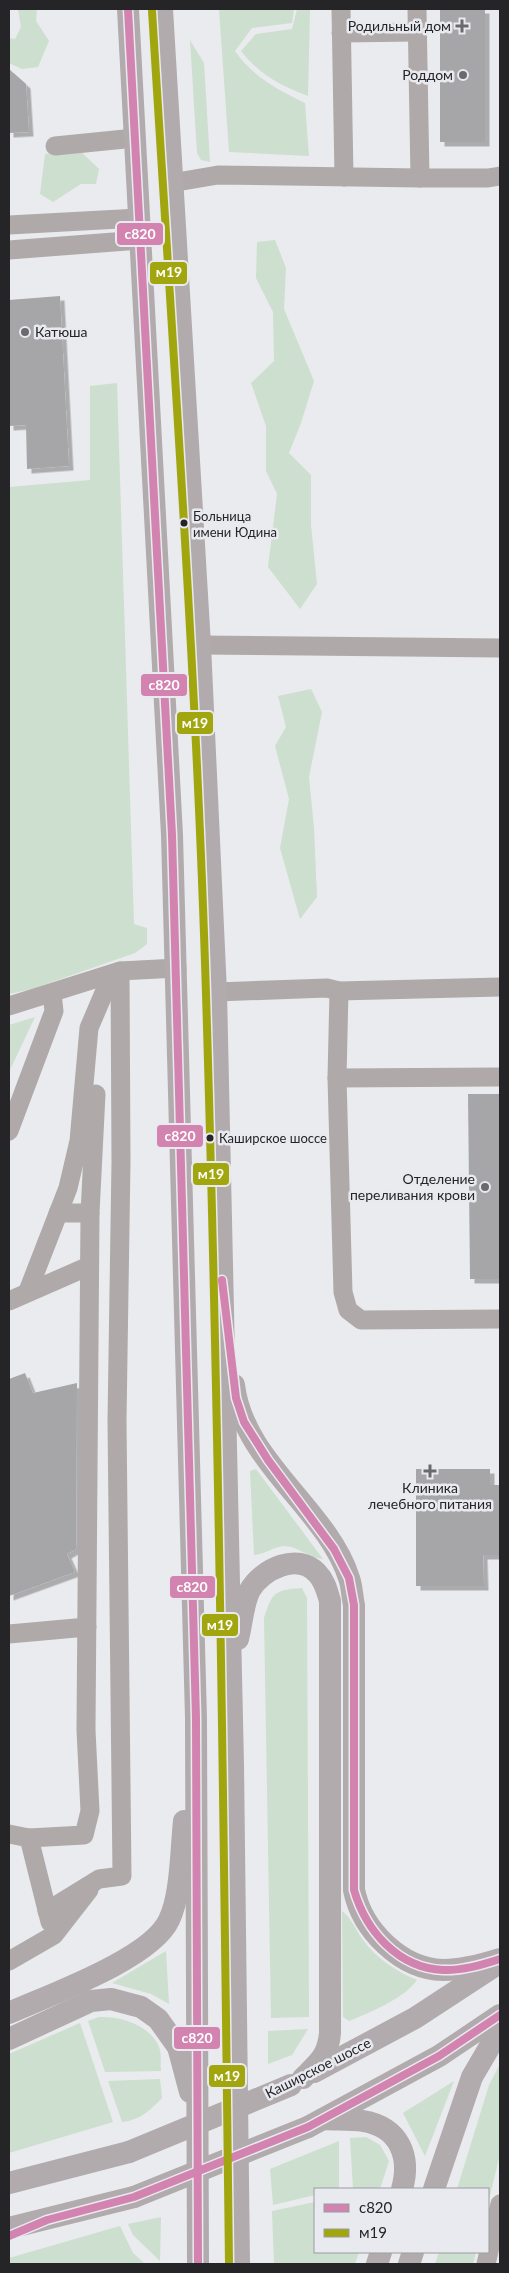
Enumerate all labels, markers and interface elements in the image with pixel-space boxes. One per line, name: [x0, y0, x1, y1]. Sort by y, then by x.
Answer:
place label: Родильный дом: [348, 17, 451, 34]
marker: Родильный дом: [455, 19, 469, 33]
place label: Роддом: [402, 66, 453, 83]
marker: Роддом: [457, 69, 469, 81]
line badge: с820: [116, 222, 164, 246]
text: с820: [124, 225, 156, 242]
line badge: м19: [149, 261, 188, 285]
text: м19: [156, 263, 182, 280]
place label: Катюша: [35, 323, 88, 340]
marker: Катюша: [19, 326, 31, 338]
place label: Больница имени Юдина: [193, 508, 277, 540]
marker: Больница имени Юдина: [179, 518, 189, 528]
line badge: с820: [140, 673, 188, 697]
text: с820: [148, 676, 180, 693]
line badge: м19: [176, 711, 214, 735]
text: м19: [182, 714, 208, 731]
line badge: с820: [156, 1124, 204, 1148]
text: с820: [164, 1127, 196, 1144]
place label: Каширское шоссе: [219, 1130, 327, 1146]
marker: Каширское шоссе: [205, 1133, 215, 1143]
line badge: м19: [192, 1162, 230, 1186]
text: м19: [198, 1165, 224, 1182]
place label: Отделение переливания крови: [350, 1170, 475, 1203]
marker: Отделение переливания крови: [479, 1181, 491, 1193]
marker: Клиника лечебного питания: [423, 1464, 437, 1478]
place label: Клиника лечебного питания: [368, 1479, 492, 1512]
line badge: с820: [169, 1575, 216, 1599]
text: с820: [176, 1578, 208, 1595]
line badge: м19: [201, 1613, 239, 1637]
text: м19: [207, 1616, 233, 1633]
line badge: с820: [173, 2026, 221, 2050]
text: с820: [181, 2029, 213, 2046]
street label: Каширское шоссе: [262, 2034, 373, 2102]
line badge: м19: [208, 2064, 246, 2088]
text: м19: [214, 2067, 240, 2084]
legend: [314, 2188, 489, 2253]
text: с820: [359, 2198, 393, 2216]
text: м19: [359, 2223, 387, 2241]

